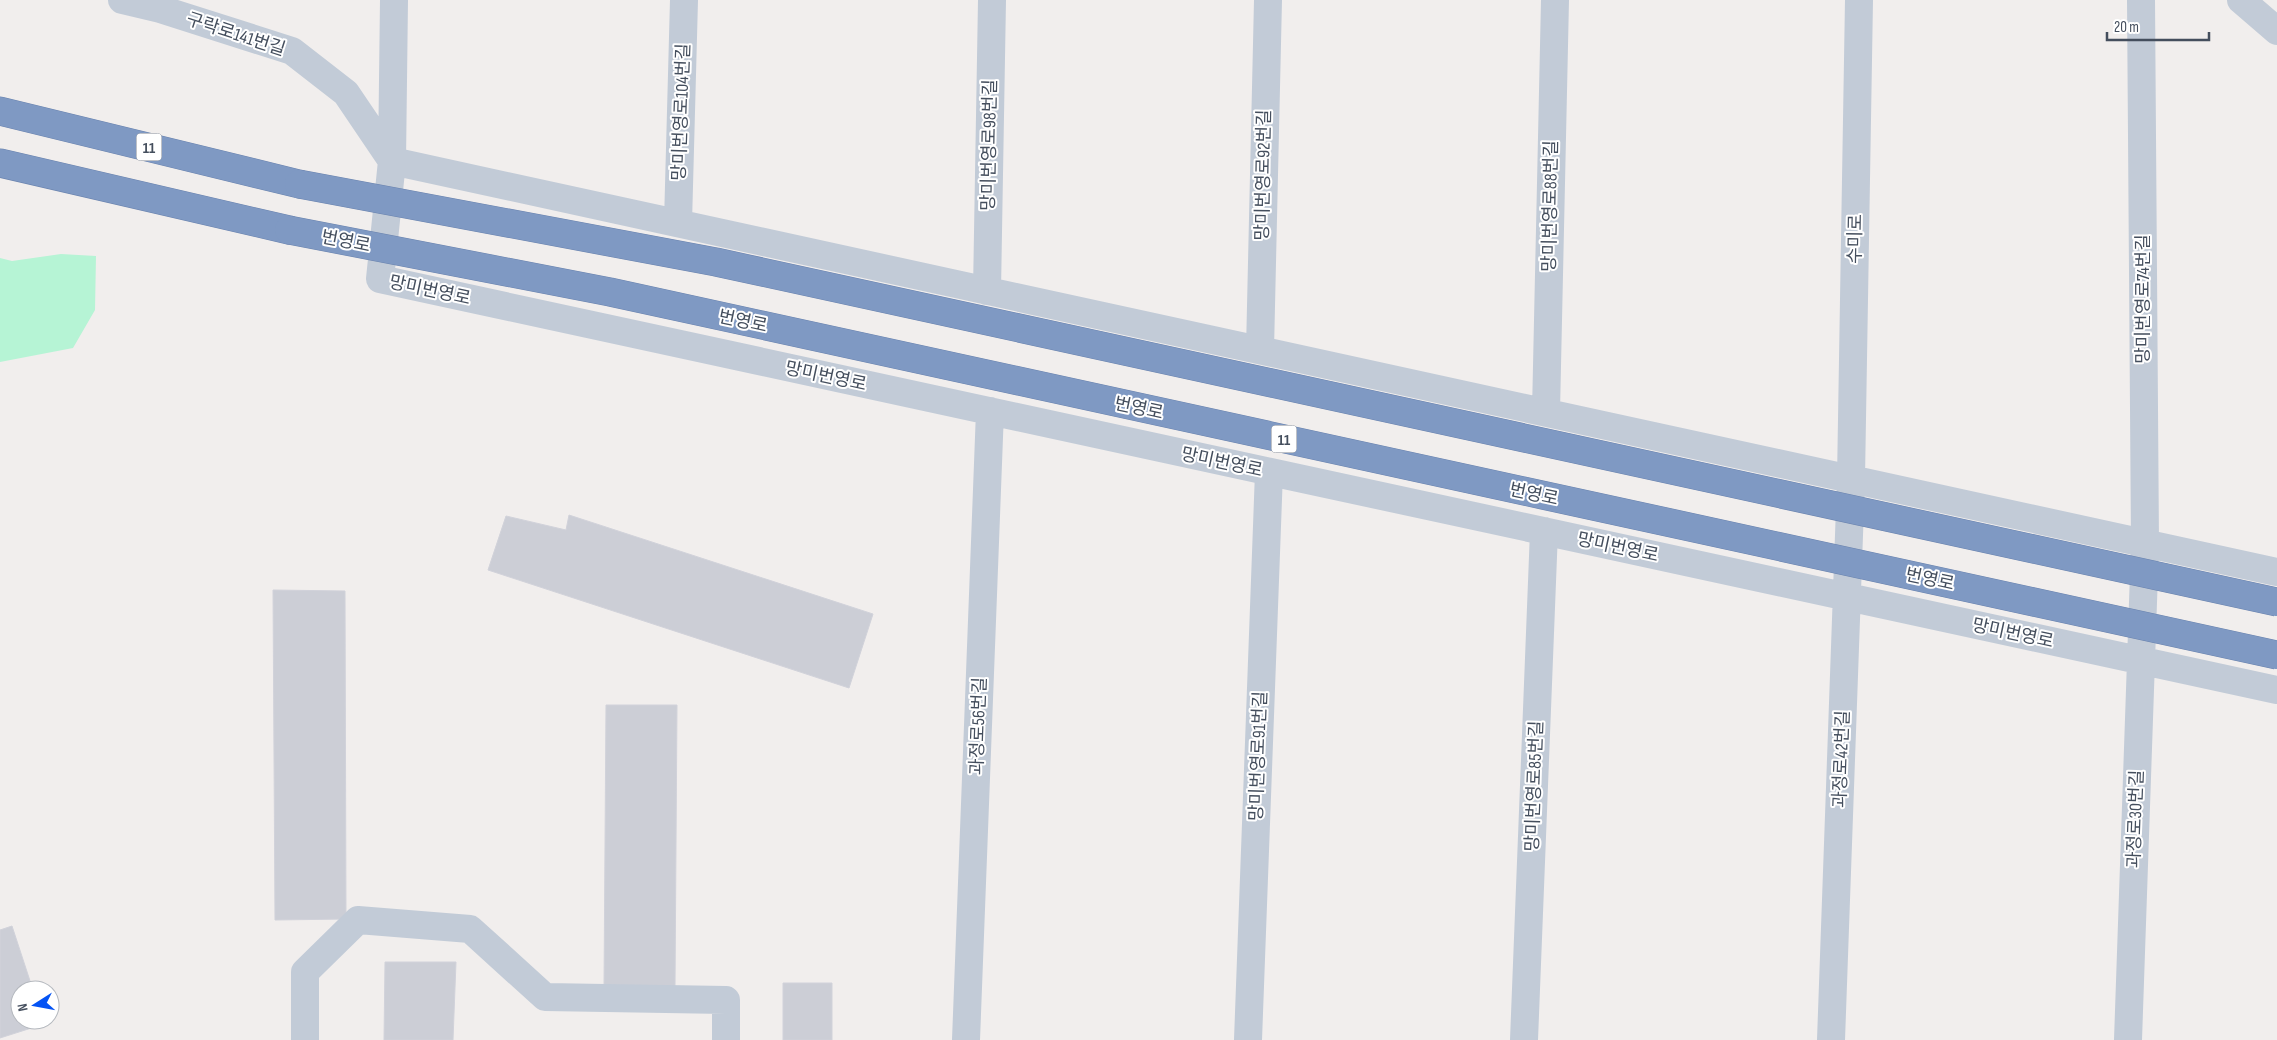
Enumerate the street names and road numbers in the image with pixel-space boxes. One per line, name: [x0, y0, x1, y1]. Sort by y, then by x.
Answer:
street label: 구락로141번길: [184, 9, 288, 60]
street label: 망미번영로104번길: [669, 43, 694, 181]
street label: 망미번영로98번길: [978, 79, 1001, 211]
street label: 망미번영로92번길: [1252, 109, 1275, 241]
road number: 11: [136, 134, 162, 160]
street label: 망미번영로88번길: [1539, 140, 1562, 272]
street label: 수미로: [1845, 214, 1866, 264]
street label: 번영로: [320, 226, 372, 257]
street label: 망미번영로74번길: [2133, 234, 2154, 364]
street label: 망미번영로: [387, 272, 473, 309]
street label: 번영로: [716, 306, 769, 337]
street label: 망미번영로: [783, 358, 869, 395]
street label: 번영로: [1112, 393, 1165, 424]
road number: 11: [1272, 426, 1296, 452]
street label: 망미번영로: [1179, 444, 1265, 481]
street label: 번영로: [1507, 479, 1560, 510]
street label: 망미번영로: [1575, 529, 1661, 566]
street label: 번영로: [1903, 564, 1956, 595]
street label: 망미번영로: [1970, 615, 2056, 652]
street label: 과정로56번길: [966, 677, 991, 775]
street label: 망미번영로91번길: [1246, 691, 1271, 821]
street label: 과정로42번길: [1829, 710, 1854, 808]
street label: 망미번영로85번길: [1522, 720, 1547, 852]
street label: 과정로30번길: [2123, 769, 2148, 869]

